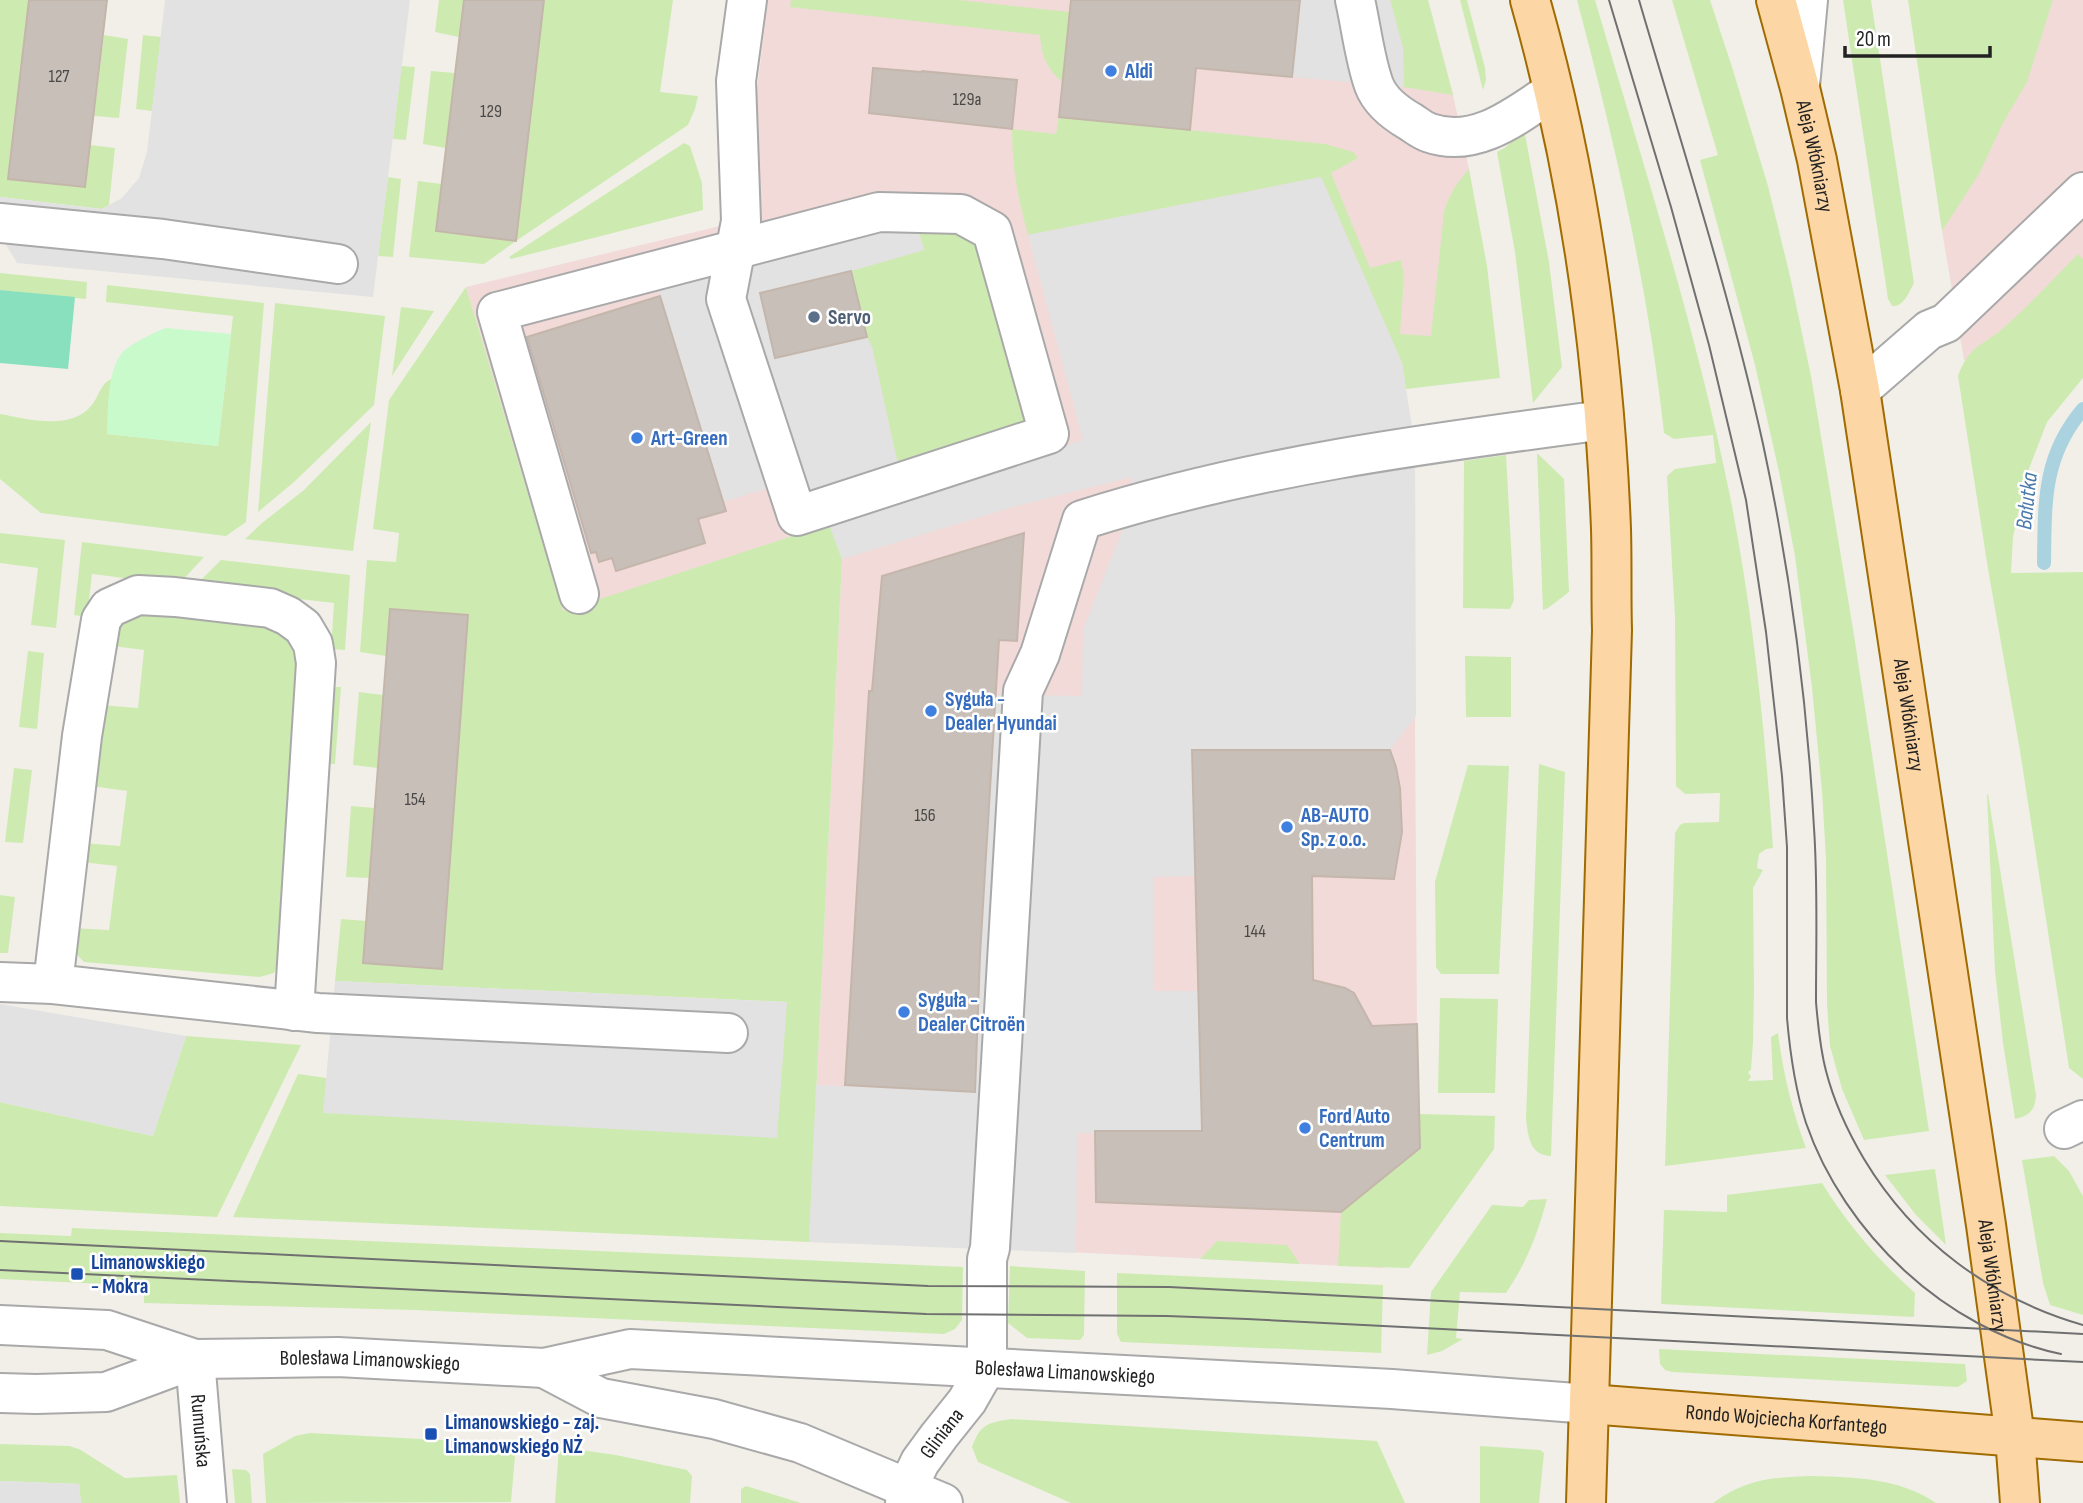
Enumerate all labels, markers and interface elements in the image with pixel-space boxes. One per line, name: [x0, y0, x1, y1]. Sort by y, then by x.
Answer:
scale bar: [1845, 14, 1990, 58]
text: 20 m: [1856, 27, 1891, 52]
place label: Aldi: [1124, 59, 1153, 84]
marker: Aldi: [1103, 63, 1119, 79]
house number: 127: [48, 66, 70, 87]
house number: 129a: [953, 89, 981, 110]
street label: Aleja Włókniarzy: [1790, 97, 1839, 214]
house number: 129: [480, 101, 502, 122]
place label: Servo: [828, 305, 871, 330]
marker: Servo: [806, 309, 822, 325]
place label: Art-Green: [650, 426, 728, 451]
marker: Art-Green: [629, 430, 645, 446]
water label: Bałutka: [2010, 470, 2044, 531]
street label: Aleja Włókniarzy: [1888, 656, 1929, 773]
place label: Syguła - Dealer Hyundai: [945, 687, 1057, 736]
marker: Syguła - Dealer Hyundai: [923, 703, 939, 719]
house number: 154: [404, 789, 426, 810]
place label: AB-AUTO Sp. z o.o.: [1300, 803, 1369, 852]
house number: 156: [914, 805, 936, 826]
marker: AB-AUTO Sp. z o.o.: [1279, 819, 1295, 835]
house number: 144: [1244, 921, 1266, 942]
place label: Syguła - Dealer Citroën: [918, 988, 1025, 1037]
marker: Syguła - Dealer Citroën: [896, 1004, 912, 1020]
place label: Ford Auto Centrum: [1319, 1104, 1390, 1153]
marker: Ford Auto Centrum: [1297, 1120, 1313, 1136]
street label: Aleja Włókniarzy: [1972, 1217, 2013, 1334]
place label: Limanowskiego - Mokra: [91, 1250, 205, 1299]
marker: Limanowskiego - Mokra: [69, 1266, 85, 1282]
street label: Bolesława Limanowskiego: [280, 1345, 461, 1377]
street label: Bolesława Limanowskiego: [974, 1355, 1156, 1390]
street label: Rumuńska: [185, 1393, 216, 1468]
street label: Rondo Wojciecha Korfantego: [1685, 1399, 1888, 1440]
street label: Gliniana: [915, 1403, 969, 1464]
place label: Limanowskiego - zaj. Limanowskiego NŻ: [445, 1410, 599, 1459]
marker: Limanowskiego - zaj. Limanowskiego NŻ: [423, 1426, 439, 1442]

